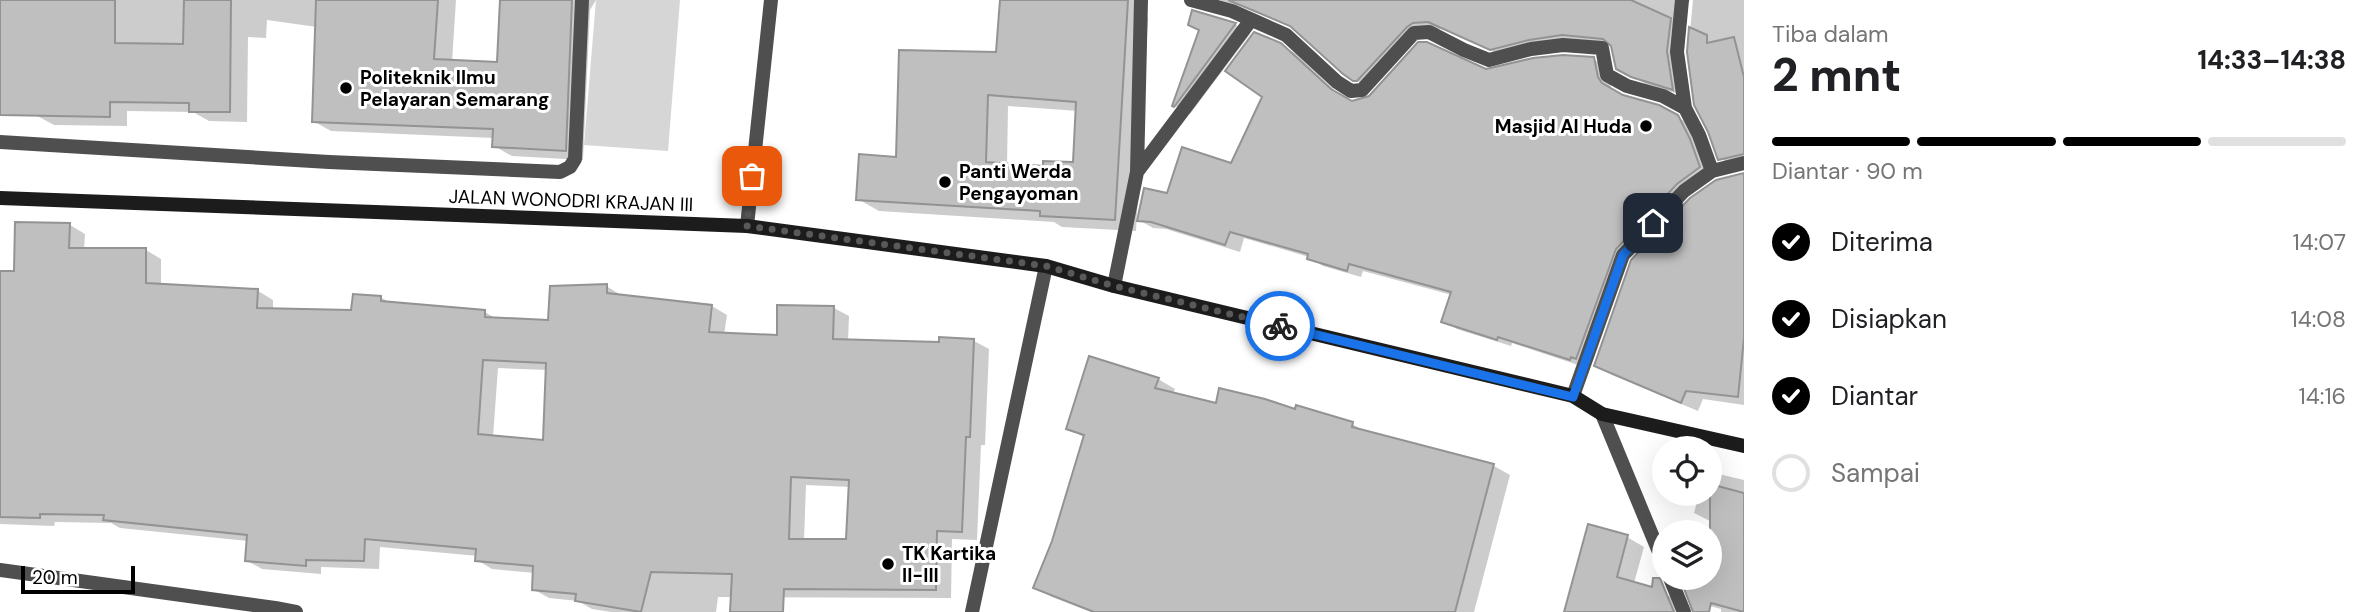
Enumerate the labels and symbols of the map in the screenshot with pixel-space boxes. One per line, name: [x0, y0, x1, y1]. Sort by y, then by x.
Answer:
place label: Politeknik Ilmu Pelayaran Semarang: [360, 65, 549, 112]
marker: Politeknik Ilmu Pelayaran Semarang: [338, 80, 354, 96]
place label: Masjid Al Huda: [1495, 114, 1632, 139]
marker: Masjid Al Huda: [1638, 118, 1654, 134]
pin: [722, 146, 782, 206]
place label: Panti Werda Pengayoman: [959, 159, 1078, 206]
marker: Panti Werda Pengayoman: [937, 174, 953, 190]
street label: JALAN WONODRI KRAJAN III: [448, 184, 694, 217]
pin: [1623, 193, 1683, 253]
courier: [1245, 291, 1315, 361]
place label: TK Kartika II-III: [902, 541, 996, 588]
marker: TK Kartika II-III: [880, 556, 896, 572]
scale bar: [21, 563, 135, 595]

